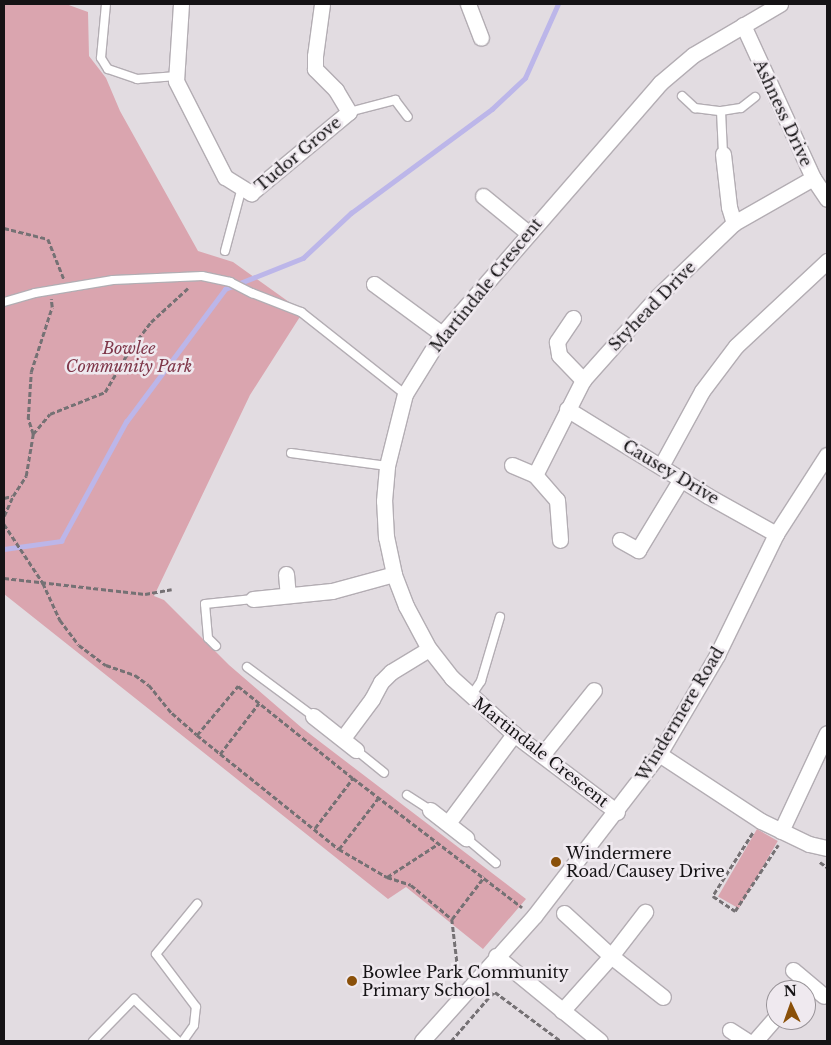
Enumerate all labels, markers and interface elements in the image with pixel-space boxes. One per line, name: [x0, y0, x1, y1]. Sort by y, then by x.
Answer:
street label: Ashness Drive: [750, 57, 816, 169]
street label: Tudor Grove: [251, 113, 345, 195]
street label: Martindale Crescent: [426, 214, 546, 356]
street label: Styhead Drive: [605, 257, 699, 355]
park label: Bowlee Community Park: [66, 338, 192, 376]
street label: Causey Drive: [619, 436, 723, 508]
street label: Windermere Road: [632, 644, 728, 784]
street label: Martindale Crescent: [469, 693, 613, 811]
place label: Windermere Road/Causey Drive: [566, 843, 725, 881]
marker: Windermere Road/Causey Drive: [550, 856, 562, 868]
place label: Bowlee Park Community Primary School: [362, 962, 569, 1000]
marker: Bowlee Park Community Primary School: [346, 975, 358, 987]
north arrow: [766, 980, 816, 1030]
text: N: [783, 982, 797, 1000]

